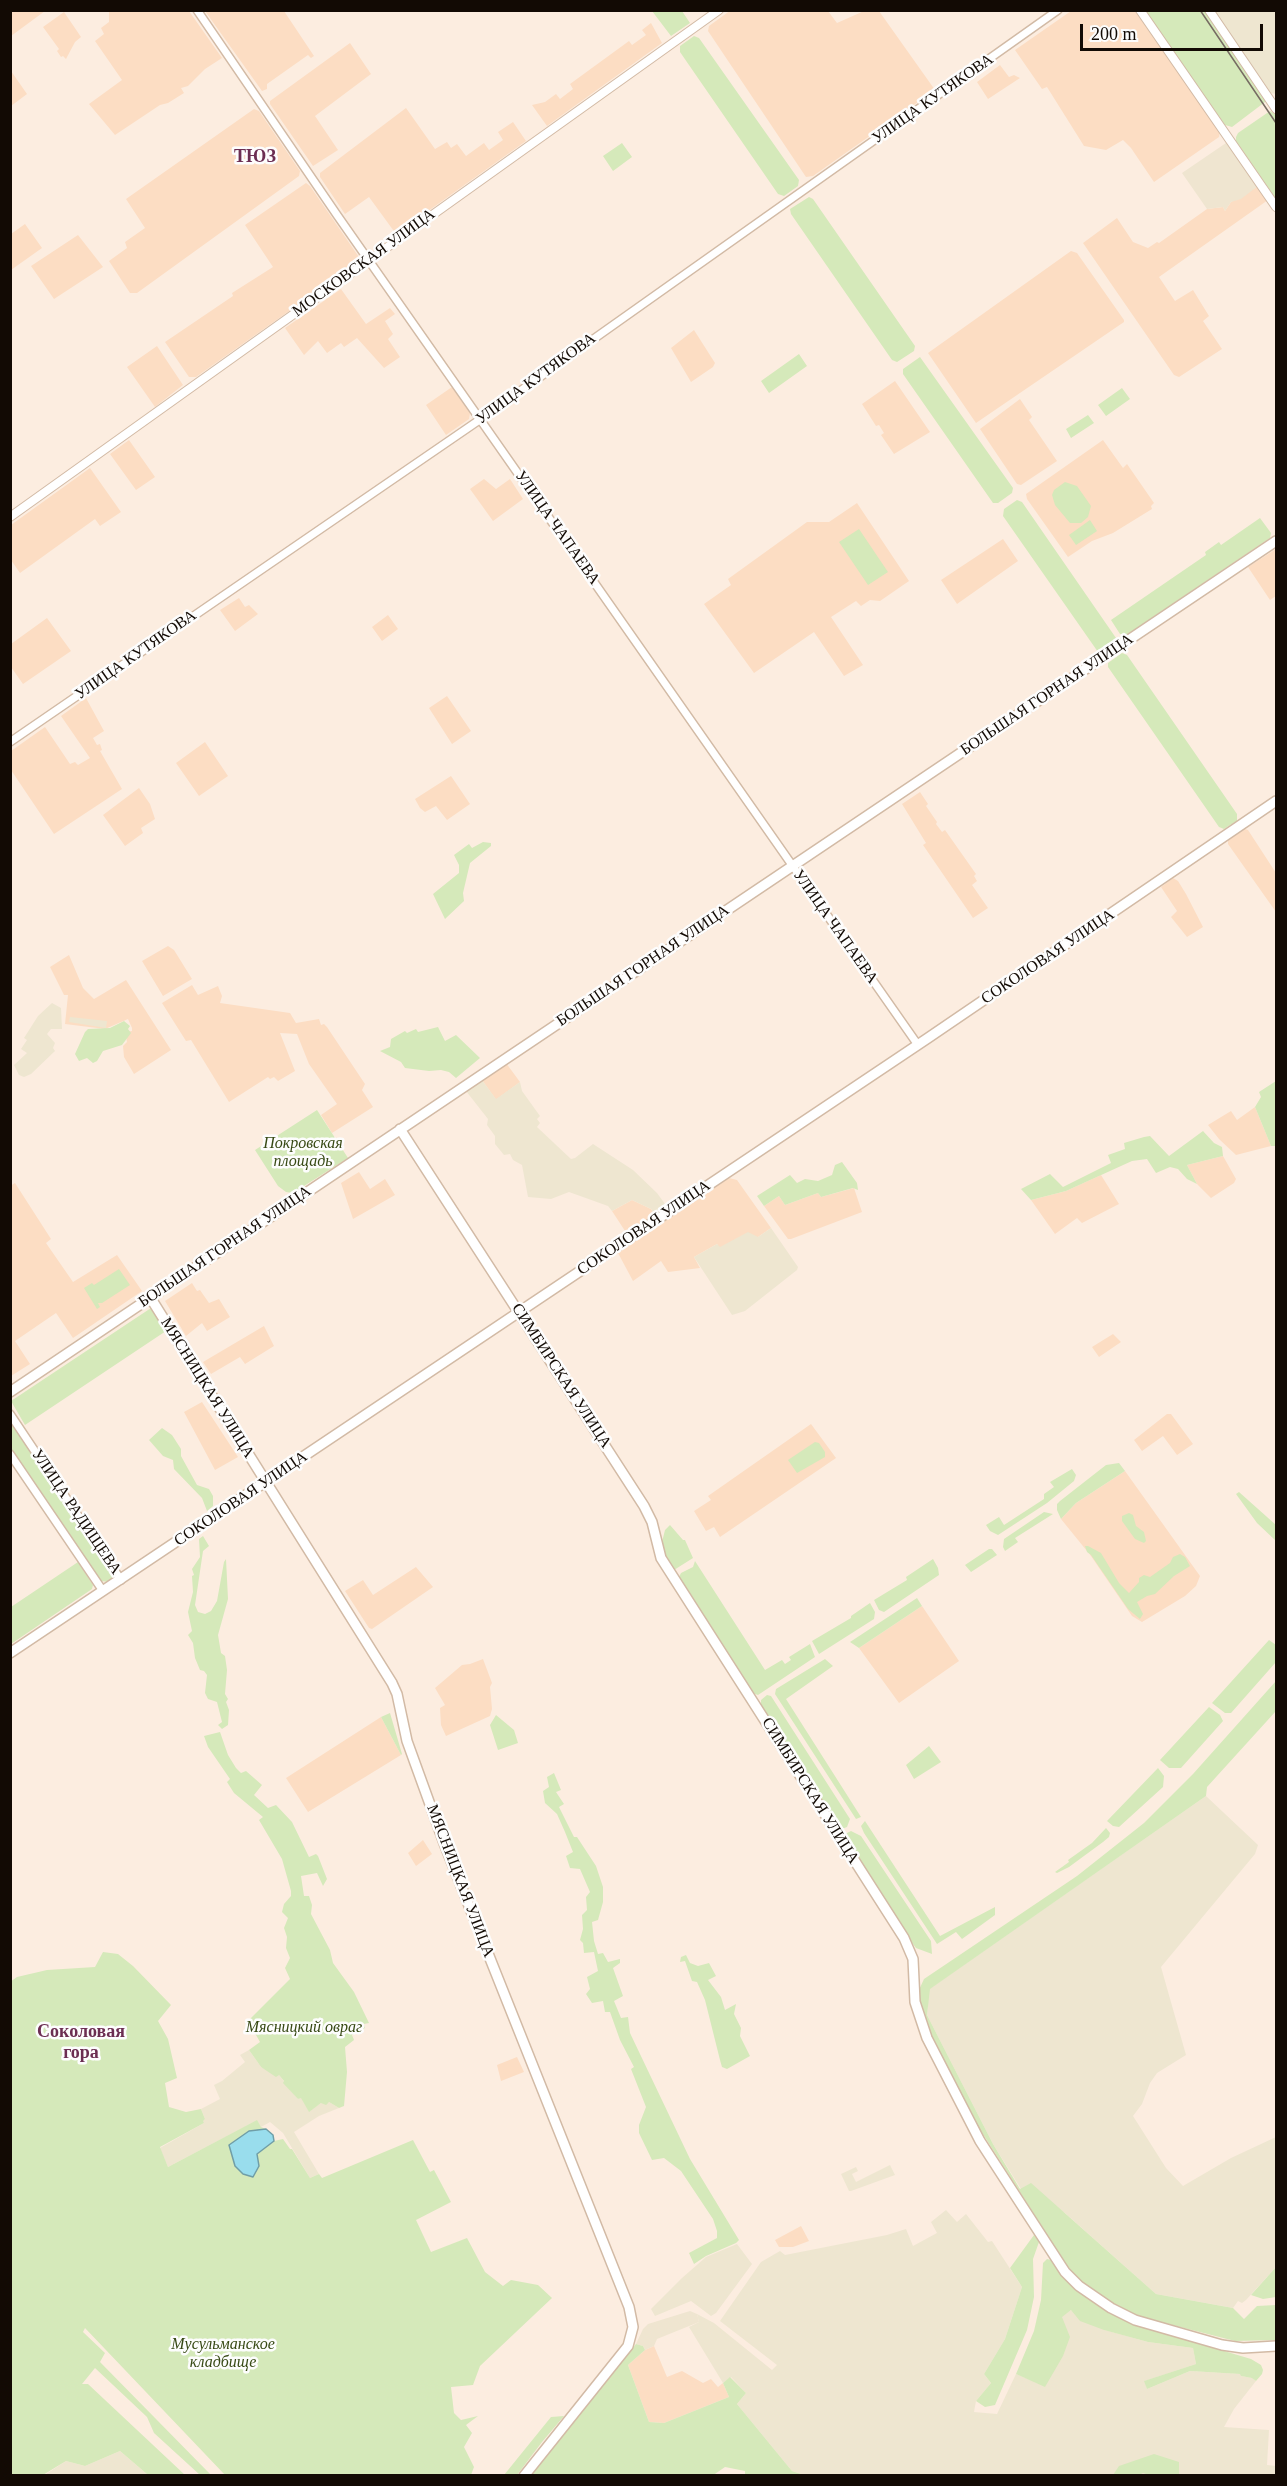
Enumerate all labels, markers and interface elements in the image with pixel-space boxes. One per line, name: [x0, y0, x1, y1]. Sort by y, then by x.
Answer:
scale bar: [1083, 12, 1266, 50]
text: 200 m: [1091, 24, 1137, 44]
street label: УЛИЦА КУТЯКОВА: [869, 50, 997, 148]
district label: ТЮЗ: [234, 146, 276, 168]
street label: МОСКОВСКАЯ УЛИЦА: [289, 205, 439, 321]
street label: УЛИЦА КУТЯКОВА: [472, 329, 600, 429]
street label: УЛИЦА ЧАПАЕВА: [510, 467, 604, 589]
street label: УЛИЦА КУТЯКОВА: [72, 606, 200, 704]
street label: БОЛЬШАЯ ГОРНАЯ УЛИЦА: [957, 630, 1137, 760]
street label: УЛИЦА ЧАПАЕВА: [788, 866, 882, 988]
street label: БОЛЬШАЯ ГОРНАЯ УЛИЦА: [553, 901, 733, 1031]
street label: СОКОЛОВАЯ УЛИЦА: [978, 905, 1118, 1009]
park label: Покровская площадь: [263, 1134, 343, 1172]
street label: СОКОЛОВАЯ УЛИЦА: [574, 1176, 714, 1280]
street label: БОЛЬШАЯ ГОРНАЯ УЛИЦА: [135, 1182, 315, 1312]
street label: СИМБИРСКАЯ УЛИЦА: [507, 1300, 615, 1452]
street label: МЯСНИЦКАЯ УЛИЦА: [156, 1314, 258, 1462]
street label: УЛИЦА РАДИЩЕВА: [27, 1446, 125, 1578]
street label: СОКОЛОВАЯ УЛИЦА: [171, 1447, 311, 1551]
street label: СИМБИРСКАЯ УЛИЦА: [757, 1714, 863, 1868]
street label: МЯСНИЦКАЯ УЛИЦА: [422, 1802, 498, 1960]
park label: Мясницкий овраг: [246, 2018, 362, 2038]
district label: Соколовая гора: [37, 2021, 125, 2064]
park label: Мусульманское кладбище: [171, 2335, 275, 2373]

